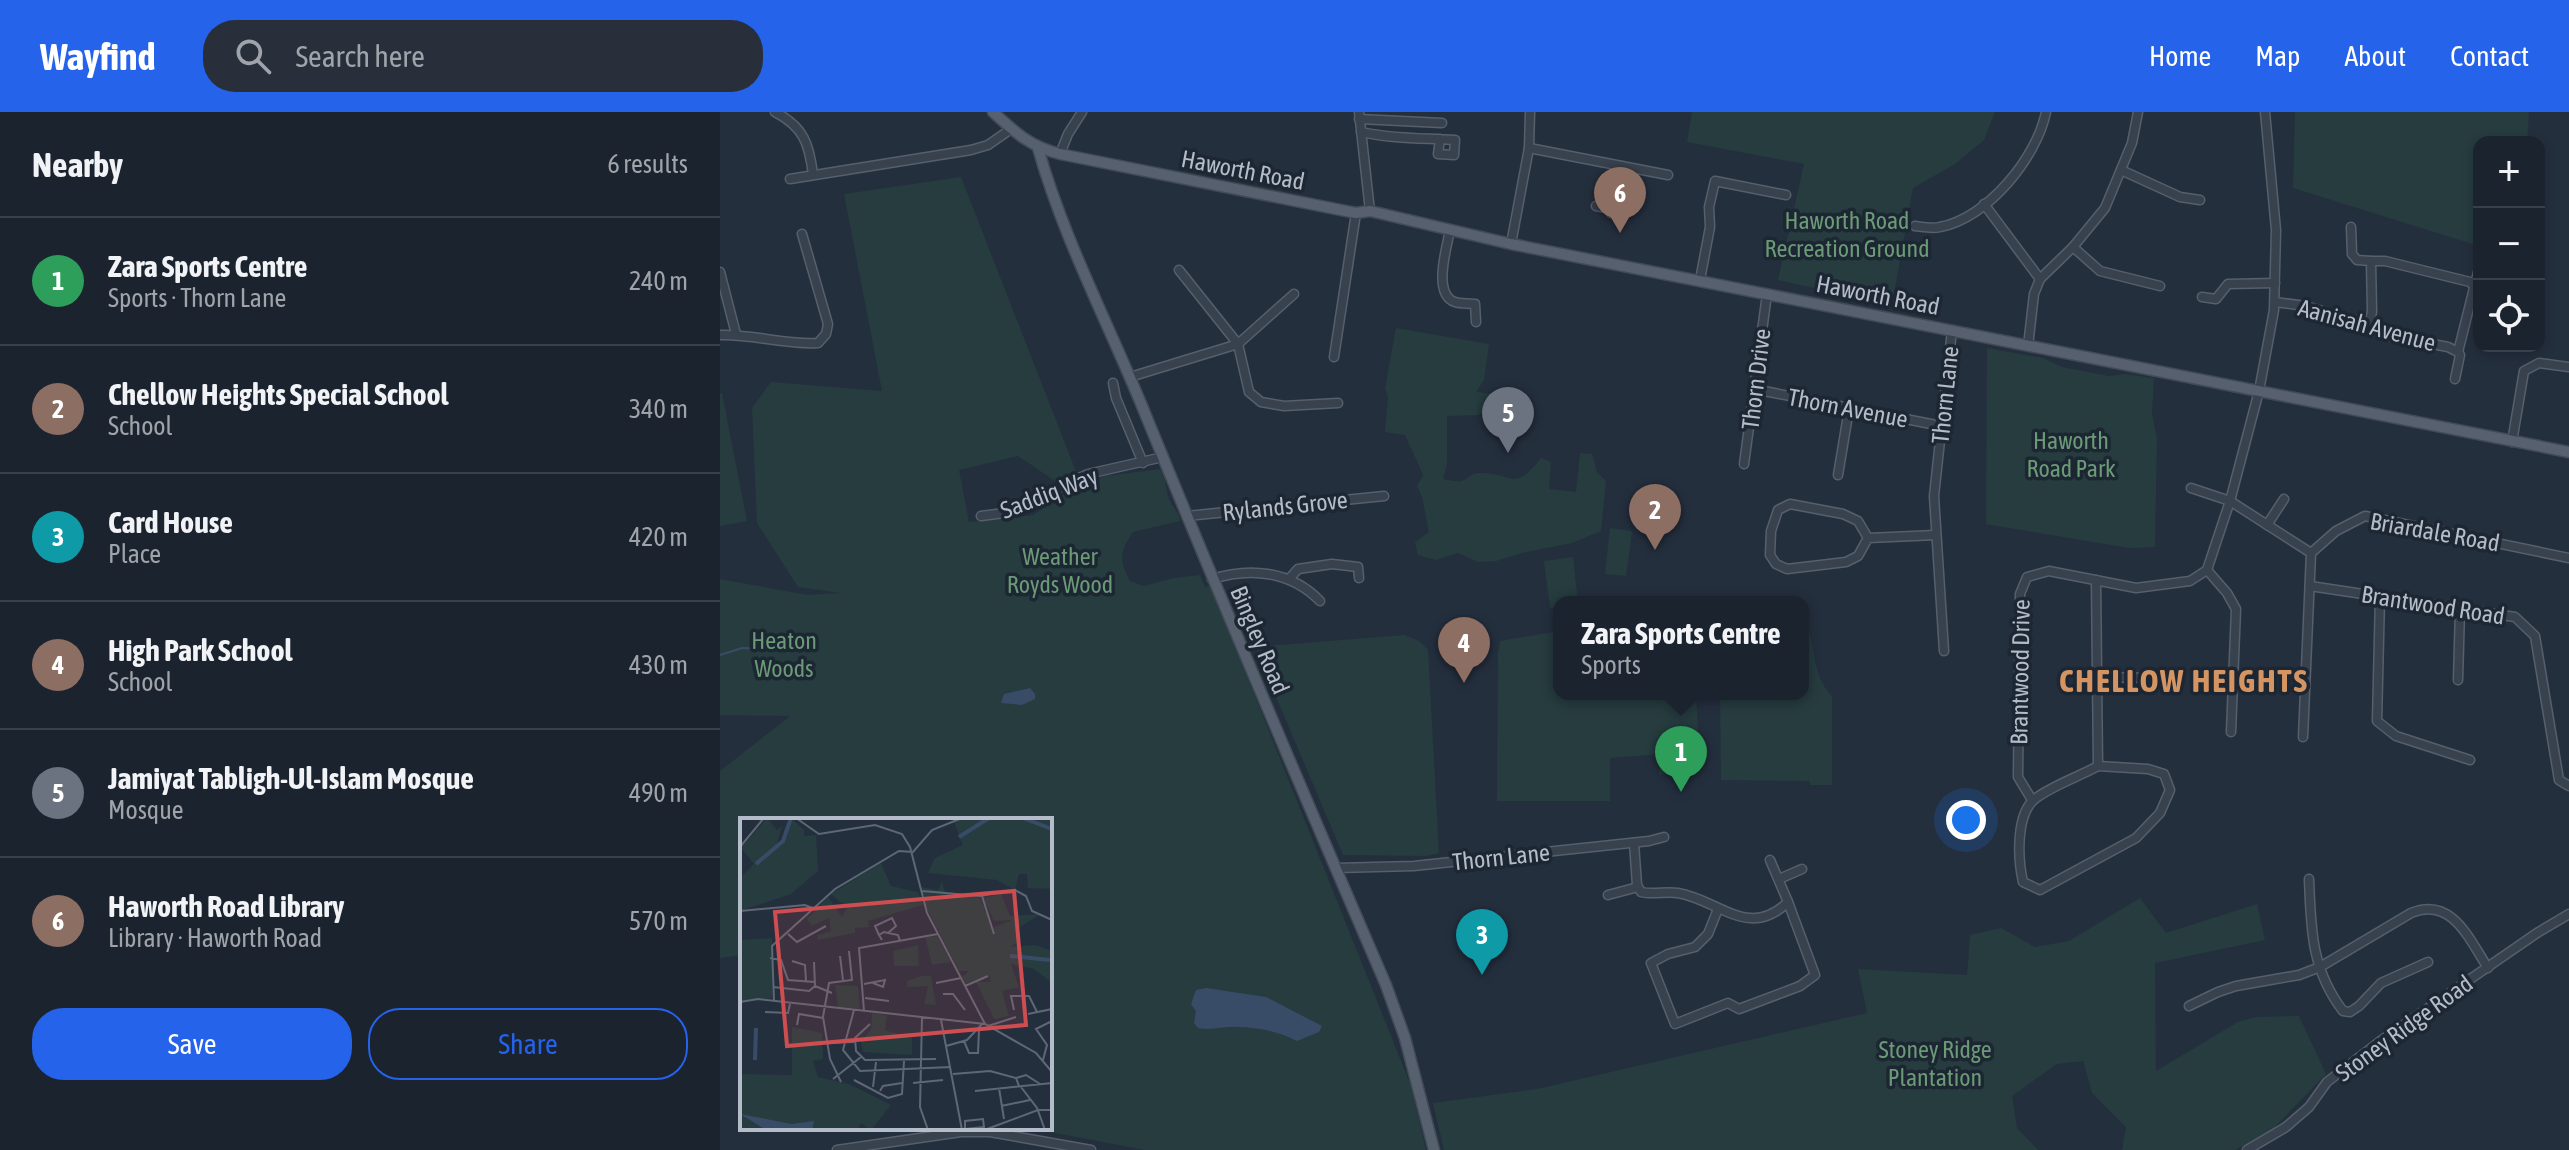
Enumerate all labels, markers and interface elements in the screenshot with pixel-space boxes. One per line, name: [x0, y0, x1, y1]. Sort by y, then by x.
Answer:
search box: [203, 20, 763, 92]
icon: search: [231, 34, 275, 78]
text: Wayfind: [40, 35, 155, 78]
text: Search here: [295, 39, 425, 73]
text: Home: [2149, 40, 2211, 72]
text: Map: [2255, 40, 2300, 72]
text: About: [2344, 40, 2406, 72]
text: Contact: [2450, 40, 2529, 72]
map controls: [2473, 136, 2545, 352]
button: +: [2473, 136, 2545, 208]
text: Nearby: [32, 145, 123, 184]
street label: Haworth Road: [1179, 145, 1307, 195]
text: 6 results: [607, 149, 688, 179]
pin: 6: [1594, 167, 1646, 233]
park label: Haworth Road Recreation Ground: [1764, 207, 1930, 262]
button: −: [2473, 208, 2545, 280]
text: Zara Sports Centre: [108, 249, 307, 283]
text: 1: [52, 266, 64, 296]
text: 240 m: [629, 266, 688, 296]
street label: Haworth Road: [1814, 270, 1942, 320]
button: locate: [2473, 280, 2545, 352]
text: Sports · Thorn Lane: [108, 283, 286, 313]
street label: Aanisah Avenue: [2295, 294, 2439, 356]
street label: Thorn Drive: [1736, 327, 1776, 431]
street label: Thorn Lane: [1926, 345, 1964, 445]
text: Chellow Heights Special School: [108, 377, 449, 411]
street label: Thorn Avenue: [1786, 383, 1910, 433]
pin: 5: [1482, 387, 1534, 453]
text: 2: [52, 394, 64, 424]
text: 340 m: [629, 394, 688, 424]
text: School: [108, 411, 172, 441]
park label: Haworth Road Park: [2026, 427, 2116, 482]
street label: Saddiq Way: [997, 462, 1102, 524]
pin: 2: [1629, 484, 1681, 550]
street label: Rylands Grove: [1221, 486, 1349, 526]
text: Card House: [108, 505, 233, 539]
street label: Briardale Road: [2368, 507, 2502, 557]
text: 3: [52, 522, 64, 552]
text: 420 m: [629, 522, 688, 552]
text: Place: [108, 539, 161, 569]
park label: Weather Royds Wood: [1007, 543, 1113, 598]
street label: Brantwood Road: [2359, 580, 2507, 630]
street label: Bingley Road: [1225, 582, 1295, 698]
popup: [1553, 596, 1809, 700]
street label: Brantwood Drive: [2005, 599, 2035, 745]
text: Zara Sports Centre: [1581, 616, 1781, 650]
pin: 4: [1438, 617, 1490, 683]
park label: Heaton Woods: [751, 627, 817, 682]
text: High Park School: [108, 633, 293, 667]
text: 4: [52, 650, 64, 680]
text: 430 m: [629, 650, 688, 680]
text: Sports: [1581, 650, 1641, 680]
district label: CHELLOW HEIGHTS: [2059, 662, 2309, 699]
text: School: [108, 667, 172, 697]
pin: 1: [1655, 726, 1707, 792]
text: Jamiyat Tabligh-Ul-Islam Mosque: [108, 761, 474, 795]
text: 5: [52, 778, 64, 808]
text: 490 m: [629, 778, 688, 808]
text: Mosque: [108, 795, 184, 825]
your location: [1946, 800, 1986, 840]
inset map: [740, 818, 1052, 1130]
street label: Thorn Lane: [1451, 838, 1551, 876]
text: Haworth Road Library: [108, 889, 344, 923]
text: 6: [52, 906, 64, 936]
text: 570 m: [629, 906, 688, 936]
pin: 3: [1456, 909, 1508, 975]
text: Library · Haworth Road: [108, 923, 322, 953]
street label: Stoney Ridge Road: [2330, 969, 2478, 1087]
button: Save: [32, 1008, 352, 1080]
button: Share: [368, 1008, 688, 1080]
park label: Stoney Ridge Plantation: [1878, 1036, 1992, 1091]

